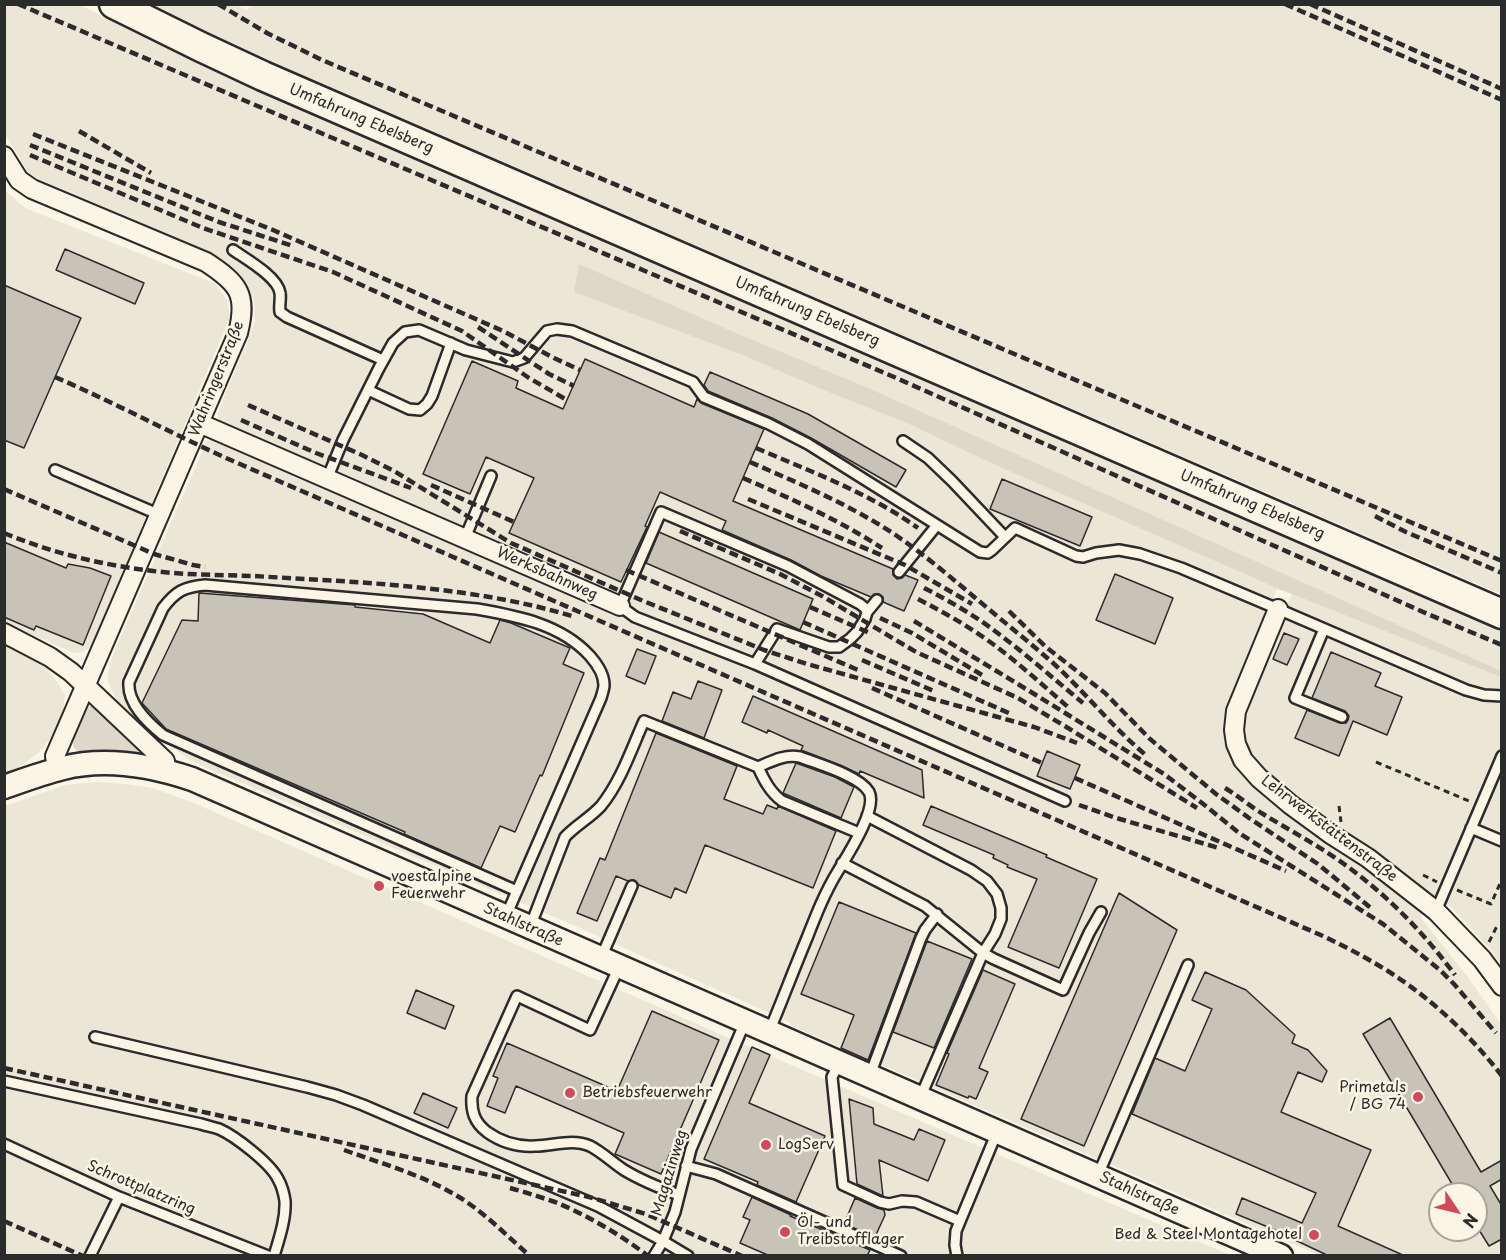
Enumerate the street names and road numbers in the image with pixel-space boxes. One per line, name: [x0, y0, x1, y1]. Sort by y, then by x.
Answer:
street label: Umfahrung Ebelsberg: [286, 80, 436, 158]
street label: Umfahrung Ebelsberg: [732, 273, 882, 351]
street label: Wahringerstraße: [186, 319, 248, 439]
street label: Umfahrung Ebelsberg: [1177, 466, 1327, 544]
street label: Werksbahnweg: [494, 544, 600, 604]
street label: Lehrwerkstättenstraße: [1257, 772, 1401, 886]
street label: Stahlstraße: [480, 899, 566, 951]
street label: Magazinweg: [648, 1128, 692, 1218]
street label: Schrottplatzring: [84, 1157, 198, 1219]
street label: Stahlstraße: [1096, 1168, 1182, 1220]

